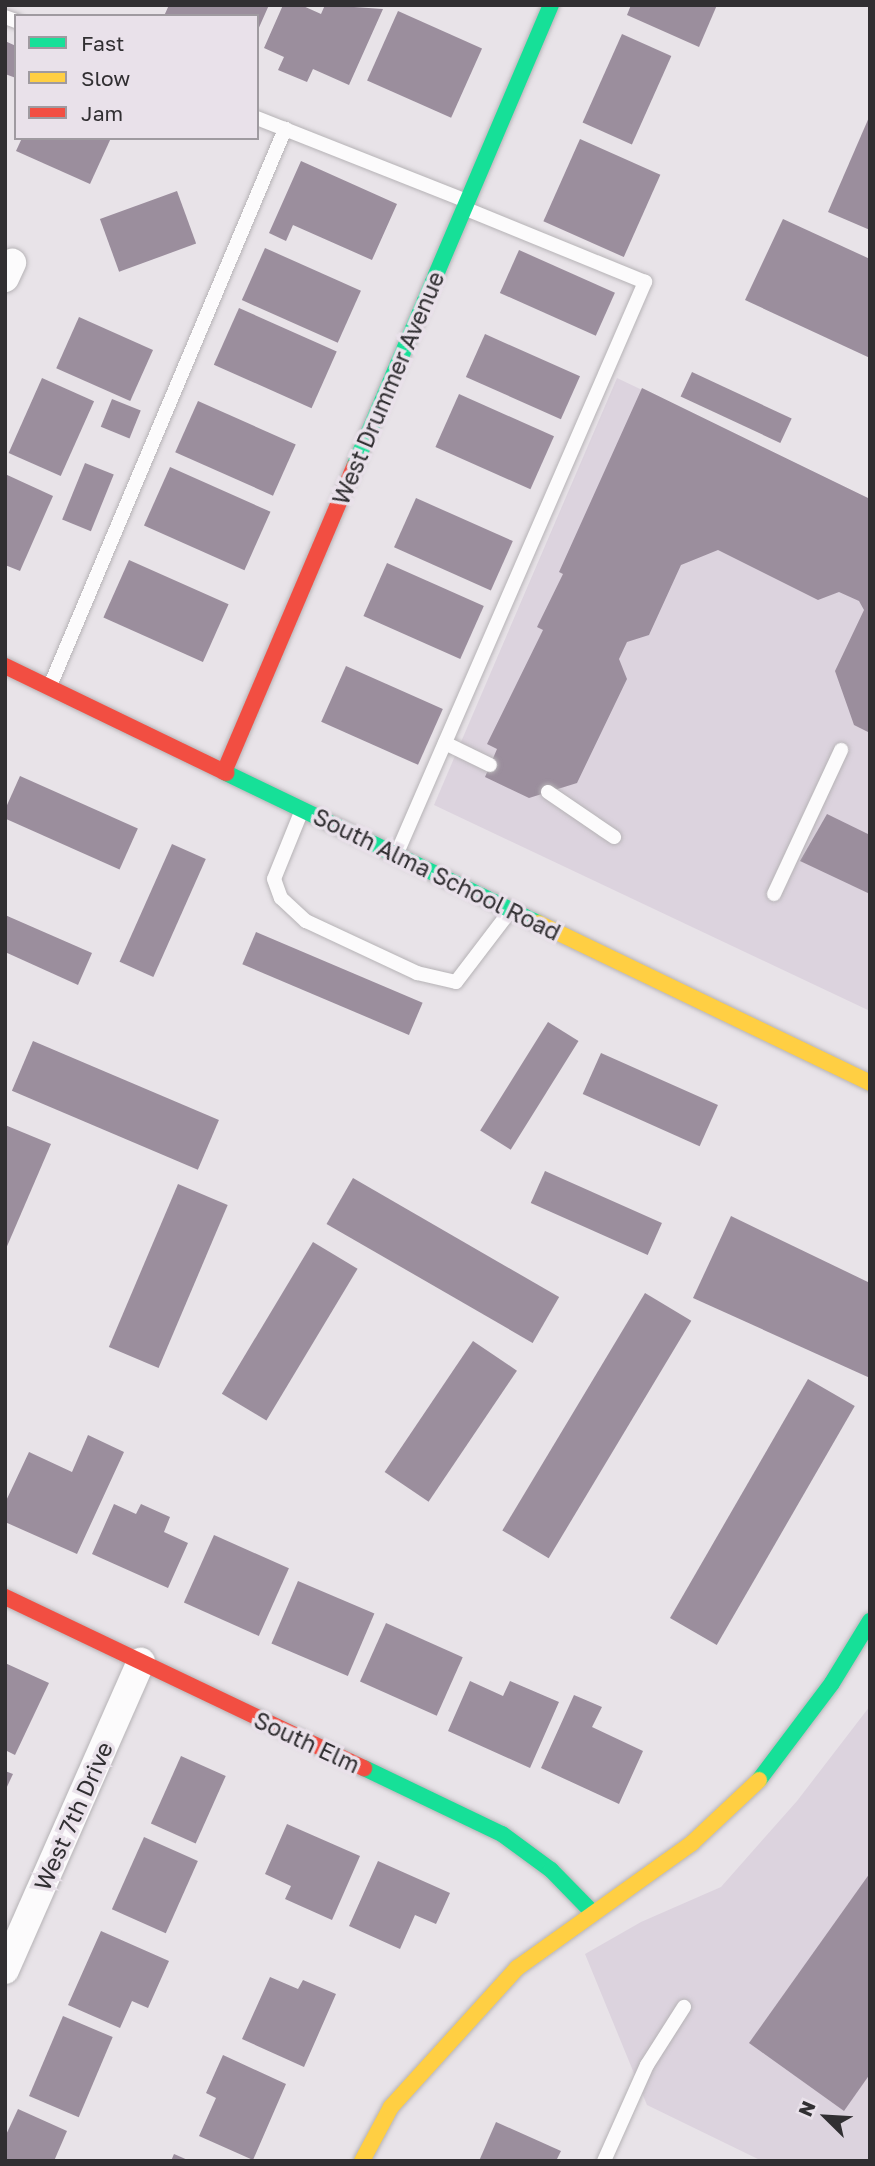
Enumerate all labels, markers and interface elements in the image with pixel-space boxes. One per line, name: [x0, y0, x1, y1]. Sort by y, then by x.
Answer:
legend: [14, 14, 259, 140]
text: Fast: [81, 30, 124, 56]
text: Slow: [81, 65, 130, 91]
text: Jam: [81, 100, 123, 126]
street label: West Drummer Avenue: [326, 267, 450, 509]
street label: South Alma School Road: [309, 802, 565, 946]
street label: South Elm: [250, 1706, 364, 1778]
street label: West 7th Drive: [28, 1737, 118, 1895]
north arrow: [791, 2082, 861, 2152]
text: N: [793, 2097, 820, 2120]

